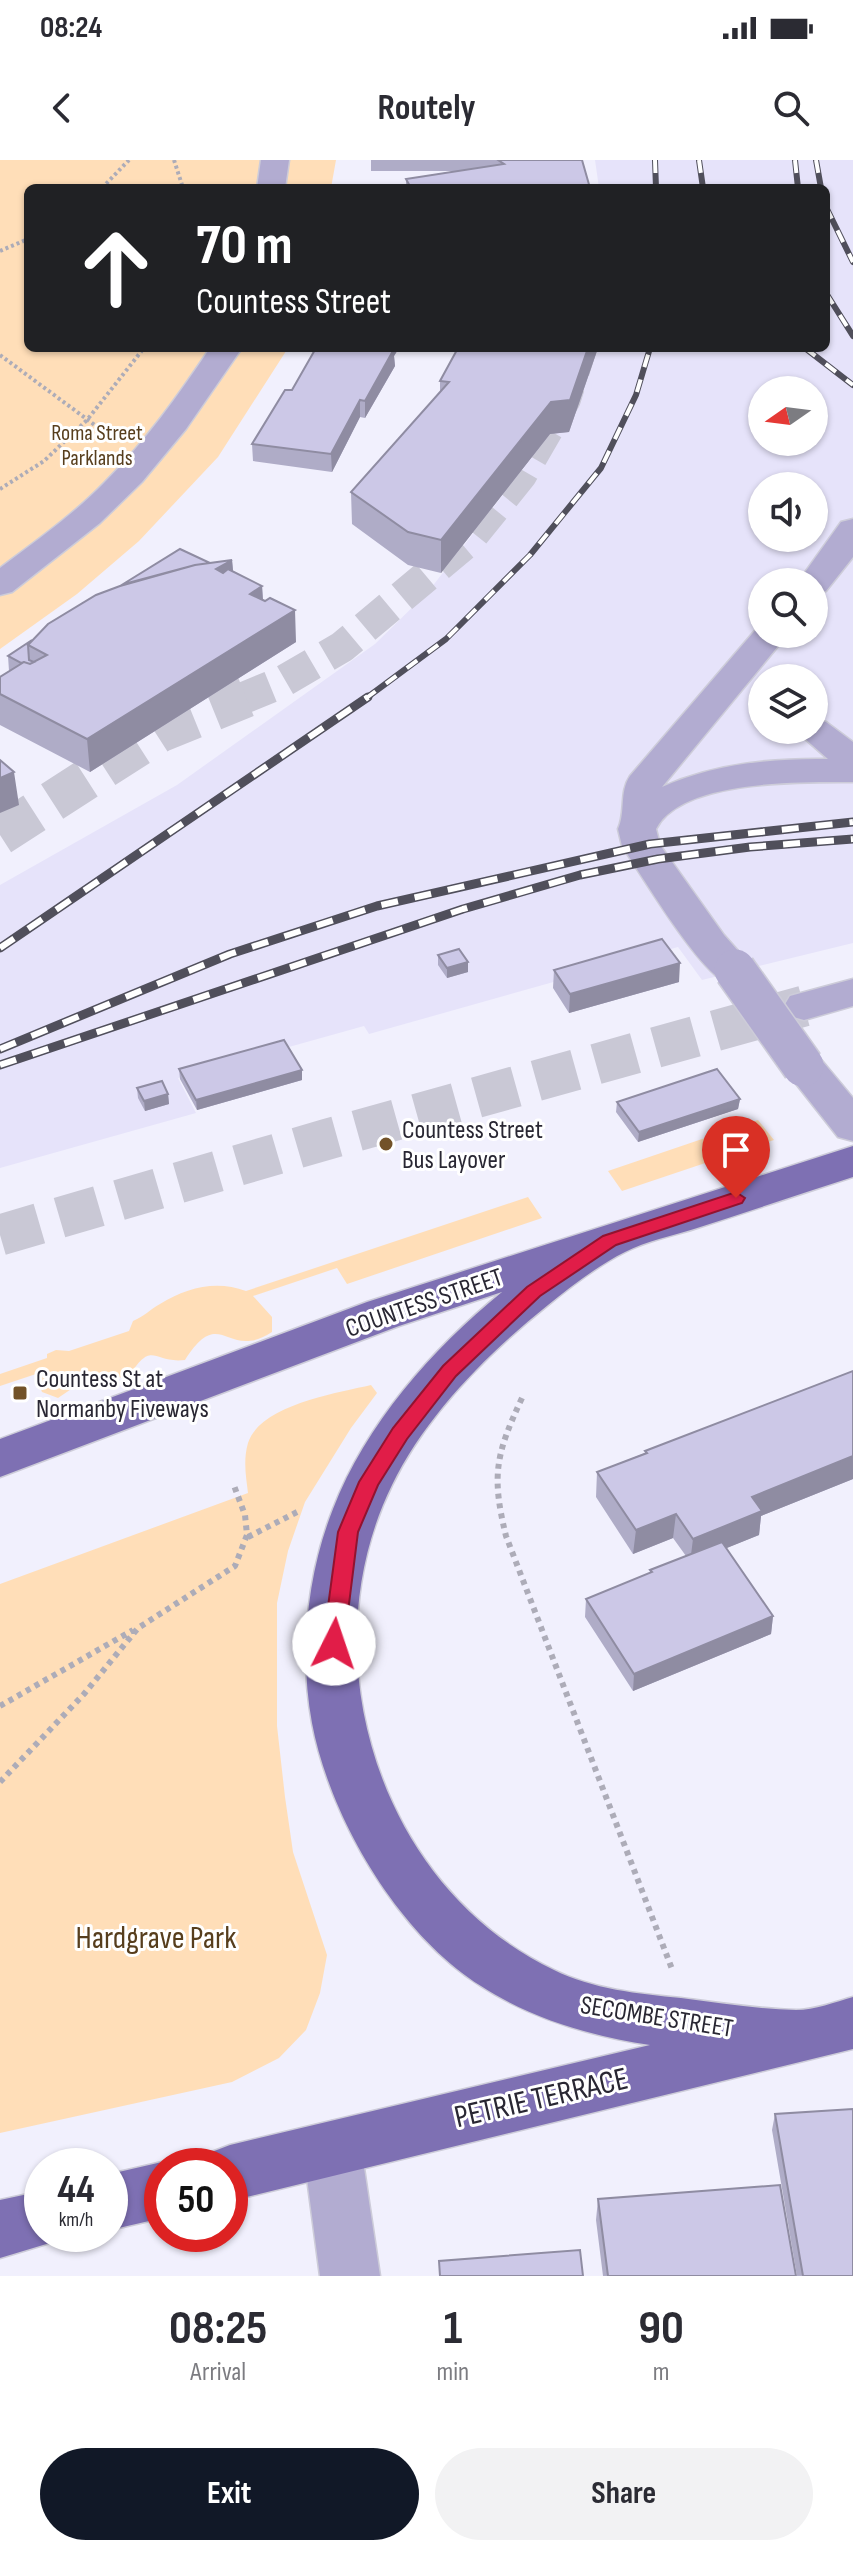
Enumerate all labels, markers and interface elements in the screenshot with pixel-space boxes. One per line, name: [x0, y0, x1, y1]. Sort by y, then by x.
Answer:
text: 08:24: [40, 10, 102, 46]
icon: back: [40, 86, 84, 130]
icon: search: [769, 86, 813, 130]
text: Routely: [377, 87, 476, 130]
text: 70 m: [196, 213, 293, 280]
icon: ahead: [64, 216, 168, 320]
text: Countess Street: [196, 281, 391, 324]
north arrow: [748, 376, 828, 456]
map controls: [748, 376, 828, 744]
park label: Roma Street Parklands: [51, 420, 143, 472]
button: sound: [748, 472, 828, 552]
button: search: [748, 568, 828, 648]
button: layers: [748, 664, 828, 744]
place label: Countess Street Bus Layover: [402, 1115, 543, 1176]
pin: [702, 1116, 770, 1198]
icon: arrive: [714, 1128, 758, 1172]
marker: Countess Street Bus Layover: [377, 1135, 395, 1153]
street label: COUNTESS STREET: [342, 1262, 507, 1345]
place label: Countess St at Normanby Fiveways: [36, 1364, 209, 1425]
marker: Countess St at Normanby Fiveways: [11, 1384, 29, 1402]
position arrow: [292, 1602, 376, 1686]
park label: Hardgrave Park: [75, 1919, 237, 1958]
street label: SECOMBE STREET: [578, 1990, 735, 2045]
street label: PETRIE TERRACE: [451, 2060, 632, 2137]
speed limit sign: 50: [144, 2148, 248, 2252]
text: 44: [57, 2166, 95, 2214]
text: km/h: [59, 2208, 93, 2232]
text: 08:25: [169, 2300, 267, 2357]
text: 1: [443, 2300, 462, 2357]
text: 90: [638, 2300, 684, 2357]
text: Arrival: [190, 2357, 246, 2388]
text: min: [437, 2357, 469, 2388]
text: m: [653, 2357, 669, 2388]
button: Exit: [40, 2448, 419, 2540]
button: Share: [435, 2448, 813, 2540]

